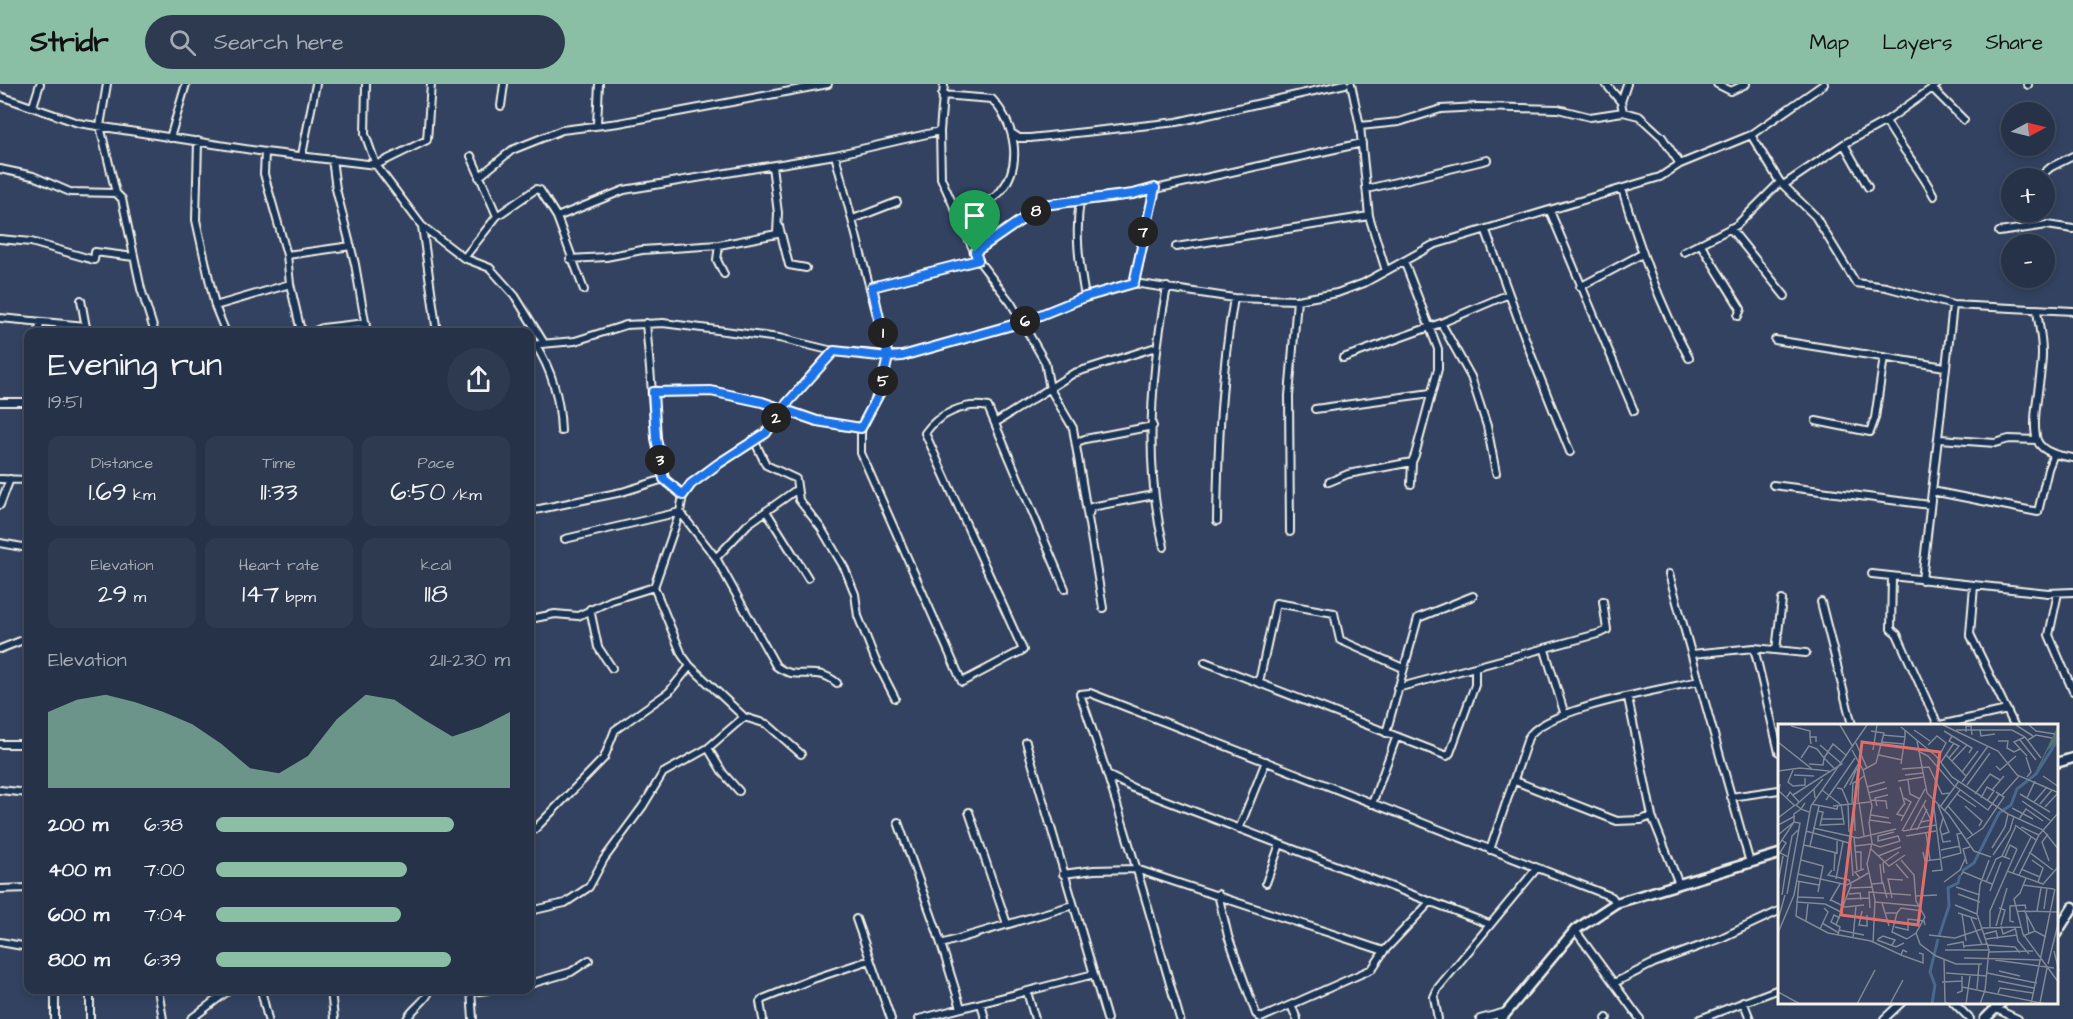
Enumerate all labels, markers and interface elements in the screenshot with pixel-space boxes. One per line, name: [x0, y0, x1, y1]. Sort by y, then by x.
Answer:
search box: [145, 15, 565, 69]
text: Stridr: [30, 23, 109, 62]
icon: search: [166, 26, 199, 59]
text: Search here: [214, 27, 344, 58]
text: Map: [1809, 28, 1849, 57]
text: Layers: [1882, 28, 1952, 57]
text: Share: [1985, 28, 2043, 57]
north arrow: [2001, 102, 2055, 156]
map controls: [2001, 102, 2055, 288]
button: +: [2001, 168, 2055, 222]
pin: [949, 190, 1000, 252]
pin: 8: [1021, 196, 1051, 226]
icon: arrive: [958, 199, 991, 232]
text: 8: [1031, 200, 1041, 222]
pin: 7: [1128, 217, 1158, 247]
text: 7: [1138, 221, 1148, 243]
button: −: [2001, 234, 2055, 288]
pin: 6: [1010, 306, 1040, 336]
text: 6: [1020, 310, 1030, 332]
pin: 1: [868, 318, 898, 348]
text: 1: [882, 322, 884, 344]
text: Evening run: [48, 342, 222, 388]
button: share: [447, 348, 510, 411]
pin: 5: [868, 366, 898, 396]
text: 5: [877, 370, 889, 392]
text: 19:51: [48, 388, 82, 416]
pin: 2: [761, 403, 791, 433]
text: 2: [771, 407, 781, 429]
pin: 3: [645, 445, 675, 475]
text: 3: [656, 449, 664, 471]
text: Distance: [91, 452, 153, 474]
text: Time: [262, 452, 296, 474]
text: Pace: [417, 452, 455, 474]
text: 1.69: [89, 474, 127, 510]
text: 11:33: [260, 474, 298, 510]
text: 6:50: [390, 474, 446, 510]
text: km: [127, 484, 155, 506]
text: /km: [446, 484, 482, 506]
text: Elevation: [91, 554, 153, 576]
text: Heart rate: [239, 554, 319, 576]
text: kcal: [421, 554, 451, 576]
text: 29: [98, 576, 127, 612]
text: 147: [242, 576, 279, 612]
text: 118: [424, 576, 448, 612]
text: m: [127, 586, 146, 608]
text: bpm: [279, 586, 316, 608]
text: Elevation: [48, 646, 127, 674]
text: 211–230 m: [429, 646, 510, 674]
inset map: [1778, 724, 2058, 1004]
text: 200 m: [48, 811, 108, 839]
text: 6:38: [144, 811, 183, 839]
text: 400 m: [48, 856, 110, 884]
text: 7:00: [144, 856, 185, 884]
text: 600 m: [48, 901, 109, 929]
text: 7:04: [144, 901, 186, 929]
text: 800 m: [48, 946, 110, 974]
text: 6:39: [144, 946, 181, 974]

